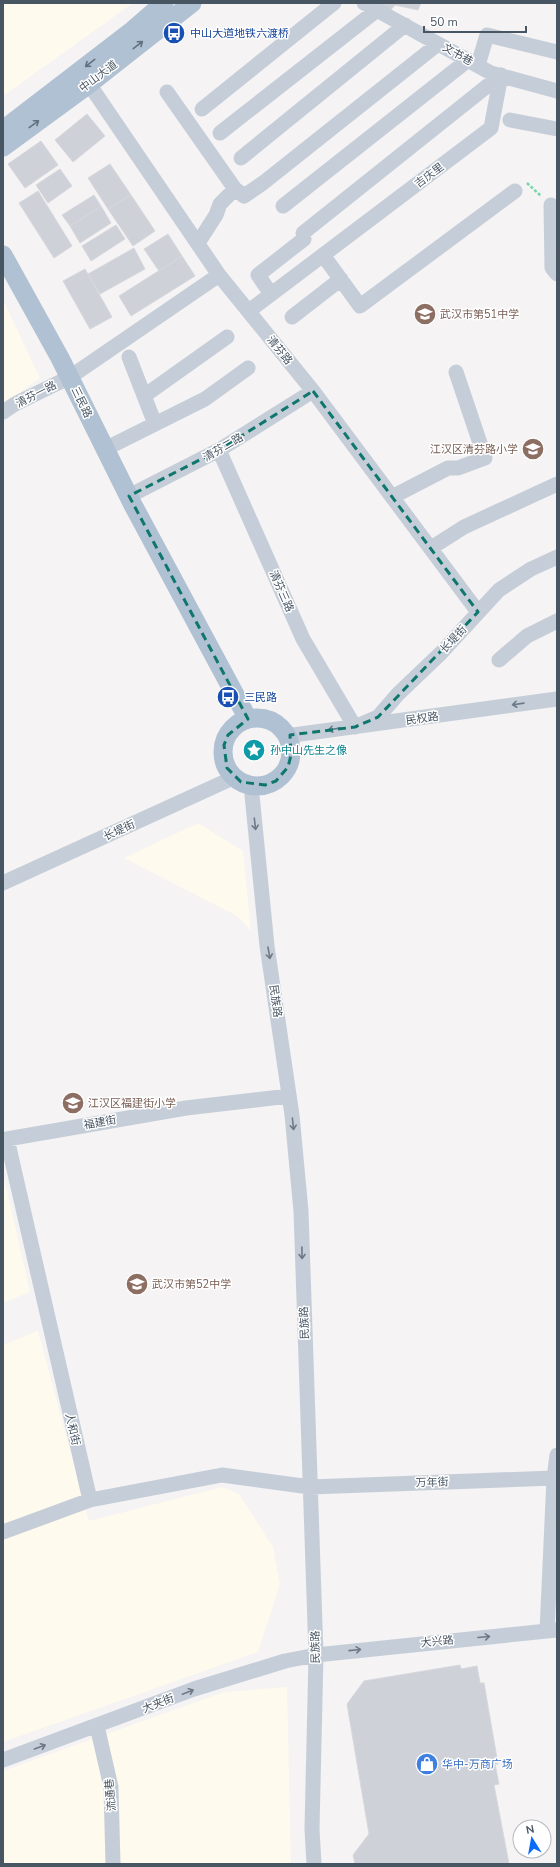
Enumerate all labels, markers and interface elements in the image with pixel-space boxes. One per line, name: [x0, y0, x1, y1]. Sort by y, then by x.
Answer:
scale bar: [424, 8, 526, 34]
text: 50 m: [430, 14, 458, 30]
bus stop icon: 中山大道地铁六渡桥: [161, 20, 187, 46]
place label: 中山大道地铁六渡桥: [190, 26, 289, 41]
street label: 文书巷: [440, 40, 476, 69]
one-way arrow: [133, 41, 144, 50]
street label: 中山大道: [76, 57, 120, 96]
one-way arrow: [85, 59, 96, 67]
one-way arrow: [29, 120, 40, 128]
street label: 吉庆里: [412, 159, 447, 191]
school or university icon: 武汉市第51中学: [412, 301, 438, 327]
place label: 武汉市第51中学: [440, 307, 519, 322]
street label: 清芬路: [263, 333, 296, 368]
street label: 清芬一路: [13, 378, 59, 411]
street label: 三民路: [68, 384, 96, 420]
street label: 清芬二路: [200, 430, 246, 465]
school or university icon: 江汉区清芬路小学: [520, 436, 546, 462]
place label: 江汉区清芬路小学: [430, 442, 518, 457]
street label: 清芬三路: [266, 568, 297, 614]
street label: 长堤街: [437, 622, 470, 657]
bus stop icon: 三民路: [215, 684, 241, 710]
place label: 三民路: [244, 690, 277, 705]
one-way arrow: [512, 700, 525, 708]
street label: 民权路: [405, 709, 439, 728]
one-way arrow: [328, 726, 341, 733]
place icon: 孙中山先生之像: [241, 737, 267, 763]
place label: 孙中山先生之像: [270, 743, 347, 758]
street label: 长堤街: [101, 817, 137, 844]
one-way arrow: [251, 817, 259, 830]
one-way arrow: [265, 947, 273, 960]
street label: 民族路: [266, 984, 285, 1018]
school or university icon: 江汉区福建街小学: [60, 1090, 86, 1116]
place label: 江汉区福建街小学: [88, 1096, 176, 1111]
street label: 福建街: [83, 1112, 118, 1133]
one-way arrow: [289, 1117, 296, 1130]
one-way arrow: [298, 1246, 306, 1259]
school or university icon: 武汉市第52中学: [124, 1271, 150, 1297]
place label: 武汉市第52中学: [152, 1277, 231, 1292]
street label: 民族路: [296, 1306, 313, 1340]
street label: 人和街: [61, 1411, 84, 1447]
street label: 万年街: [415, 1474, 449, 1491]
street label: 民族路: [308, 1630, 323, 1664]
street label: 大兴路: [420, 1632, 454, 1651]
one-way arrow: [477, 1633, 490, 1640]
one-way arrow: [348, 1647, 361, 1654]
one-way arrow: [181, 1687, 193, 1695]
street label: 大夹街: [140, 1691, 176, 1716]
one-way arrow: [33, 1743, 45, 1751]
shop icon: 华中-万商广场: [414, 1751, 440, 1777]
place label: 华中-万商广场: [442, 1757, 513, 1772]
street label: 流通巷: [102, 1778, 119, 1812]
north arrow: [512, 1819, 552, 1859]
text: N: [525, 1822, 536, 1838]

